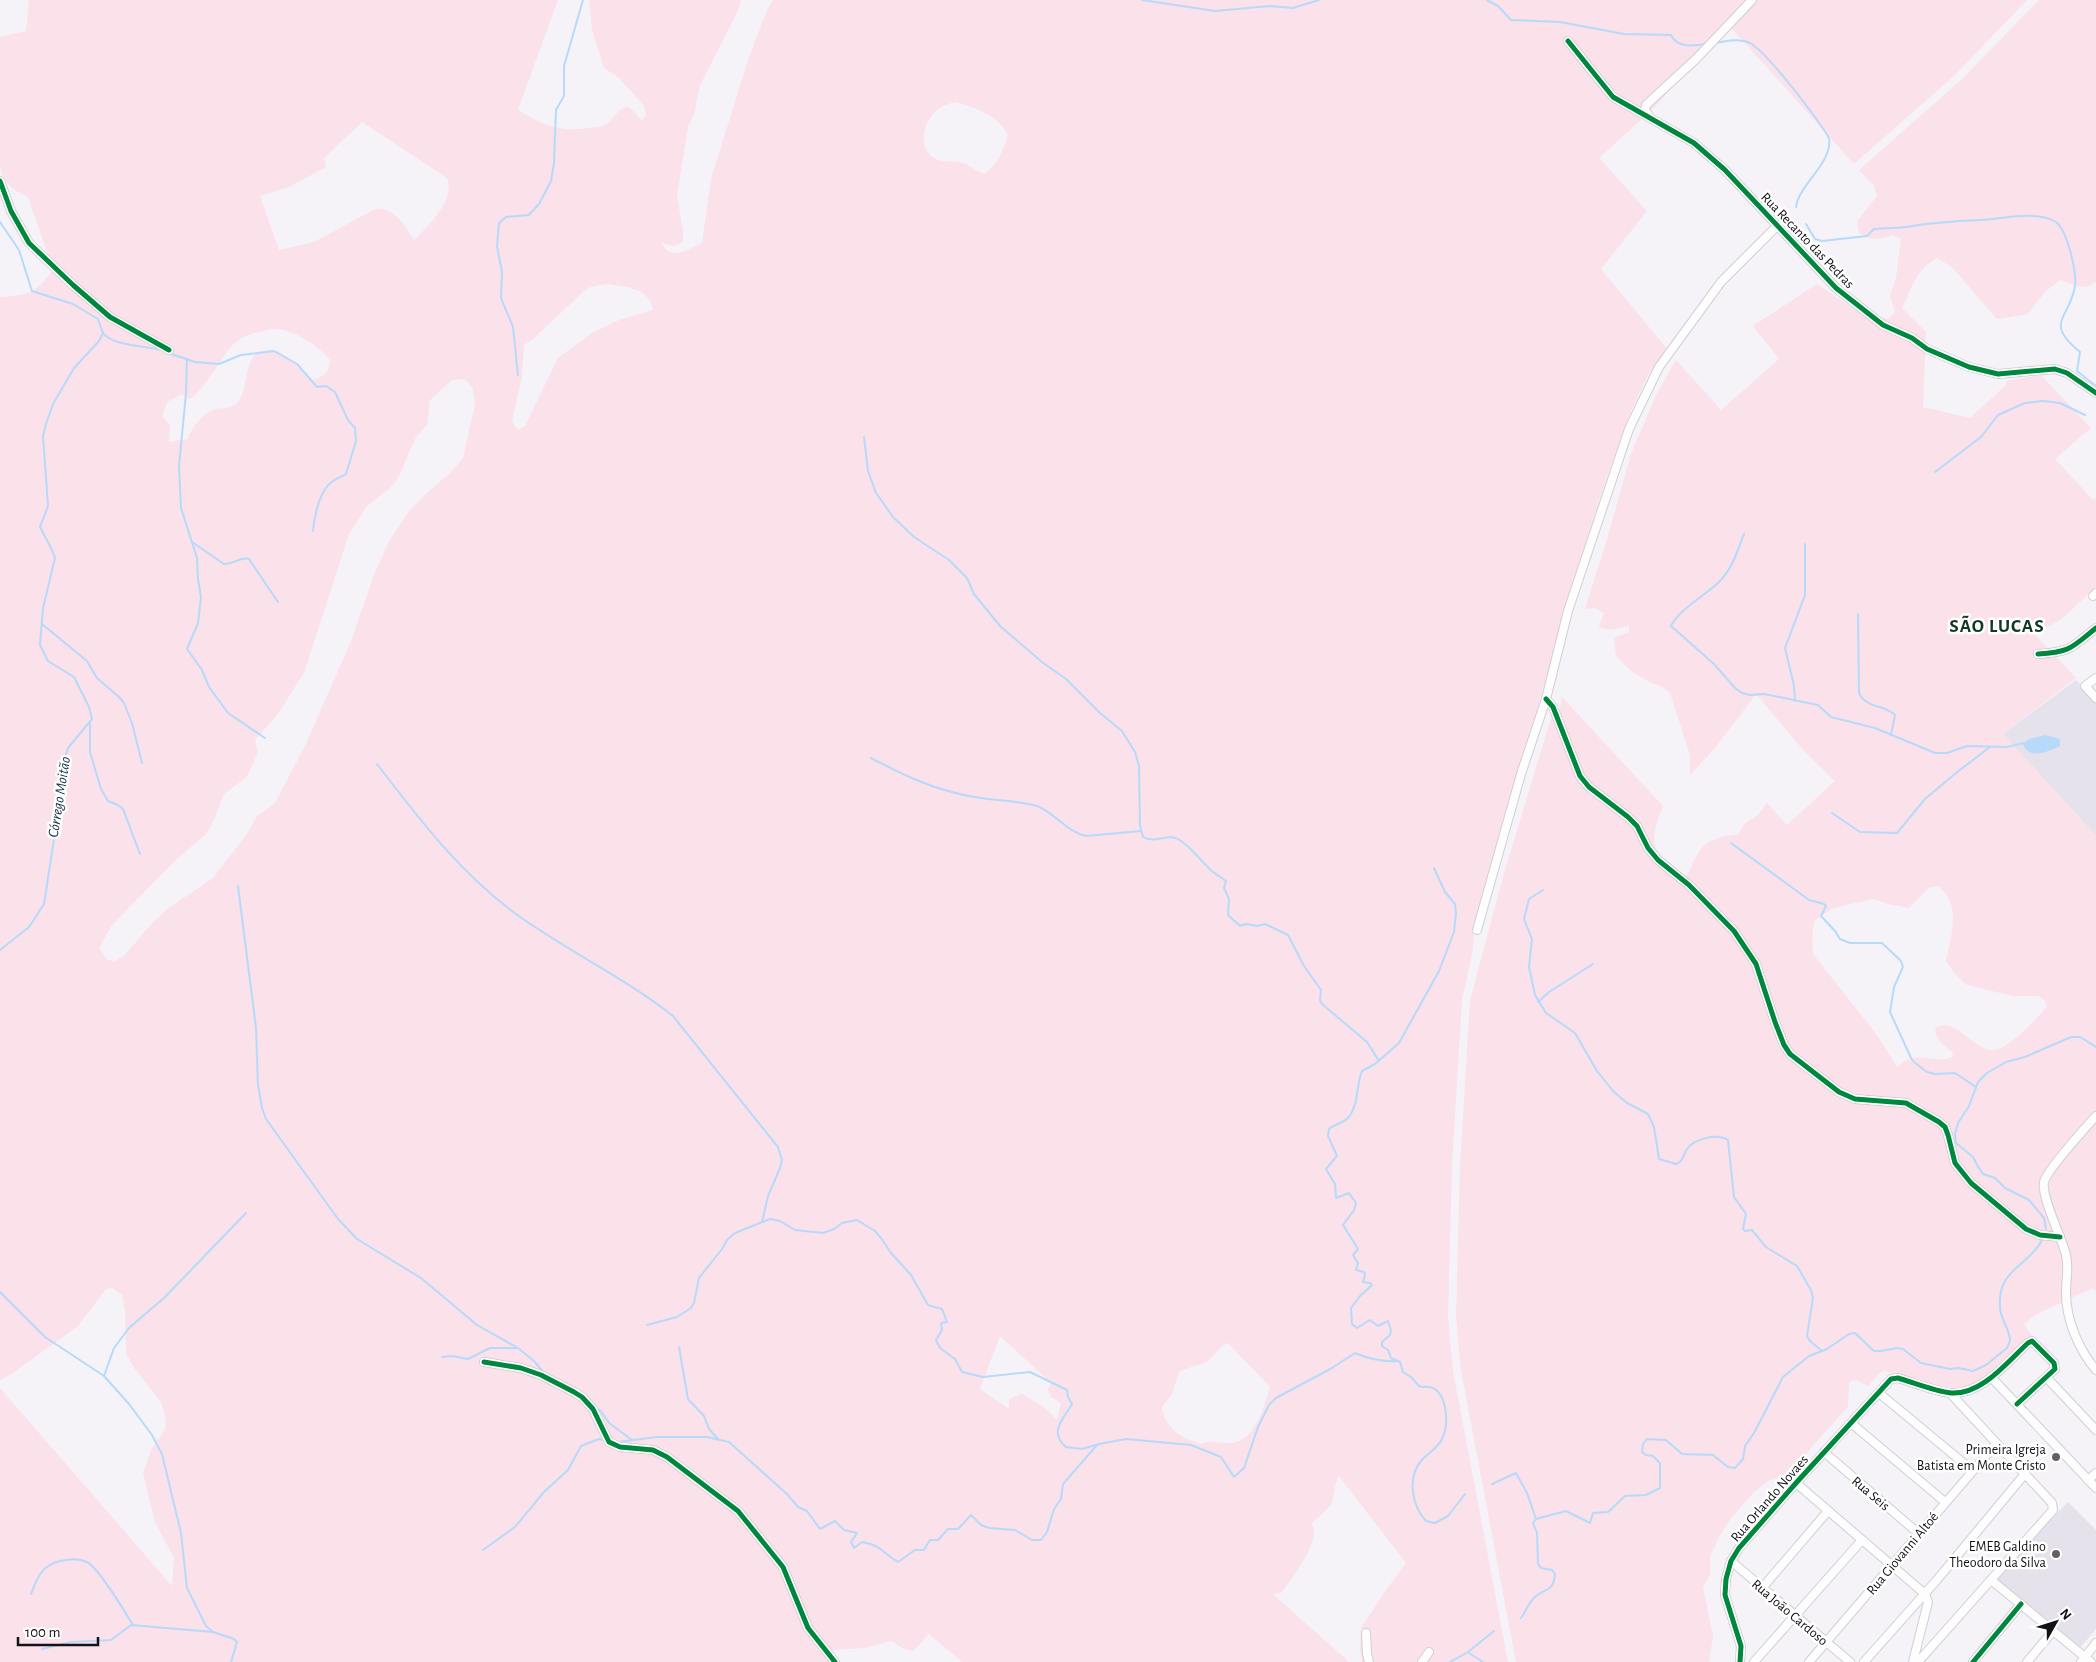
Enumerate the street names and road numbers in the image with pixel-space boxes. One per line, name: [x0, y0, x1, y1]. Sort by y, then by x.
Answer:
street label: Rua Recanto das Pedras: [1758, 190, 1856, 291]
street label: Rua Orlando Novaes: [1728, 1453, 1811, 1545]
street label: Rua Seis: [1849, 1474, 1892, 1514]
street label: Rua Giovanni Altoé: [1864, 1510, 1941, 1598]
street label: Rua João Cardoso: [1749, 1577, 1830, 1649]

